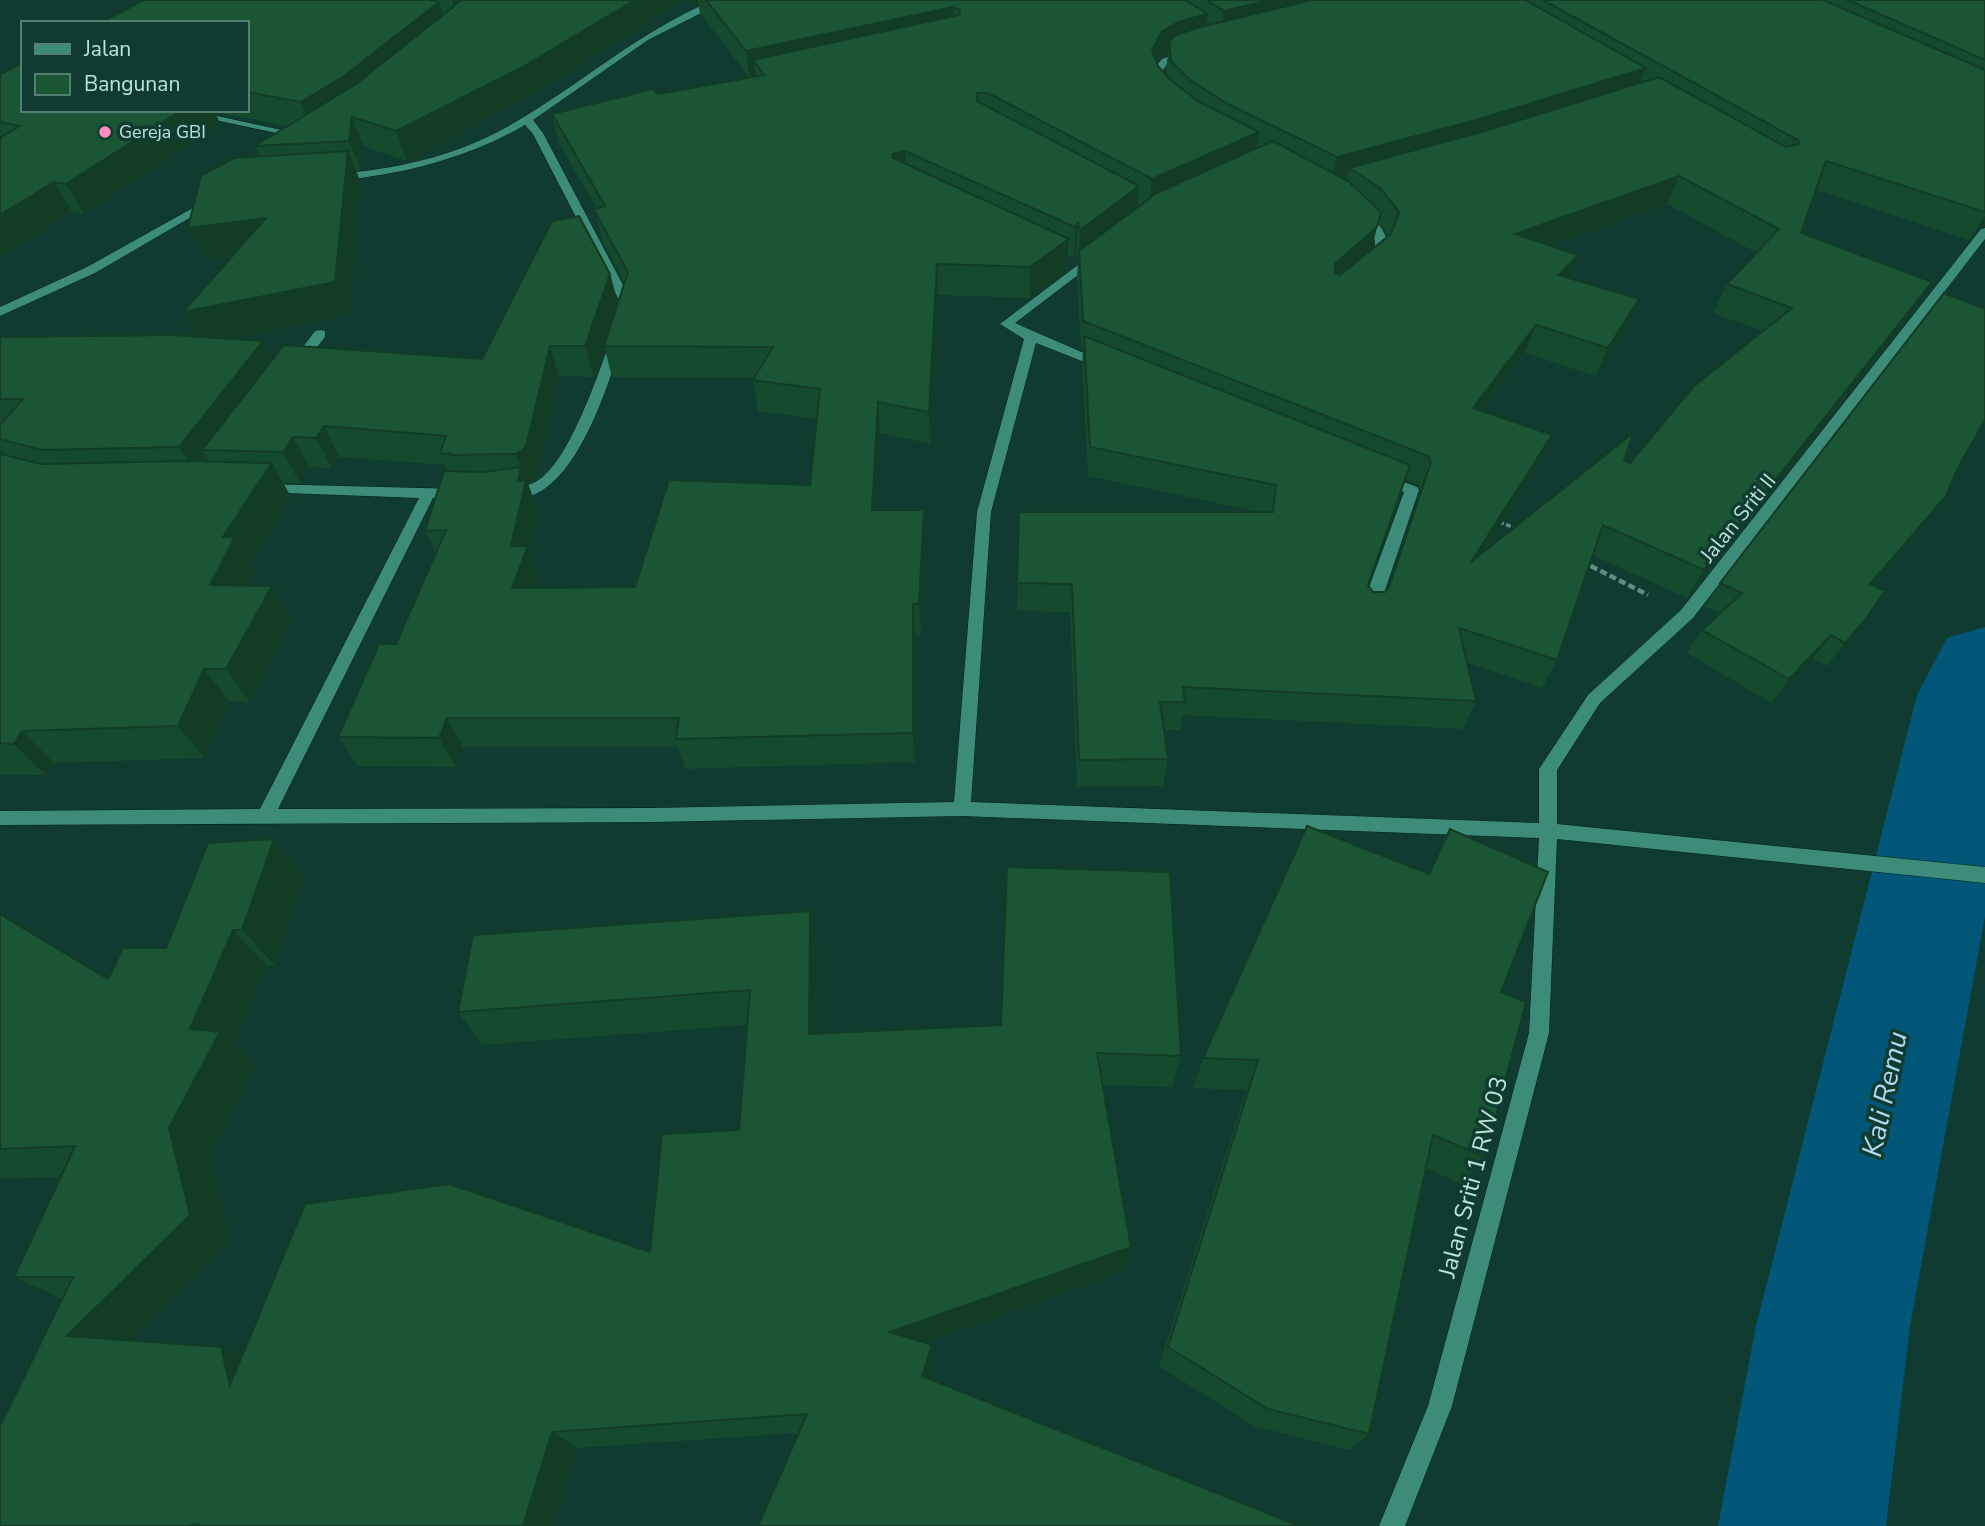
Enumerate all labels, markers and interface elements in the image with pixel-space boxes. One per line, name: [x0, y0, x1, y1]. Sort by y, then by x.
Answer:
legend: [21, 21, 248, 112]
text: Jalan: [83, 35, 131, 63]
text: Bangunan: [84, 70, 180, 98]
place label: Gereja GBI: [119, 120, 206, 144]
marker: Gereja GBI: [97, 124, 113, 140]
street label: Jalan Sriti II: [1693, 468, 1782, 569]
water label: Kali Remu: [1853, 1028, 1917, 1160]
street label: Jalan Sriti 1 RW 03: [1431, 1073, 1515, 1282]

